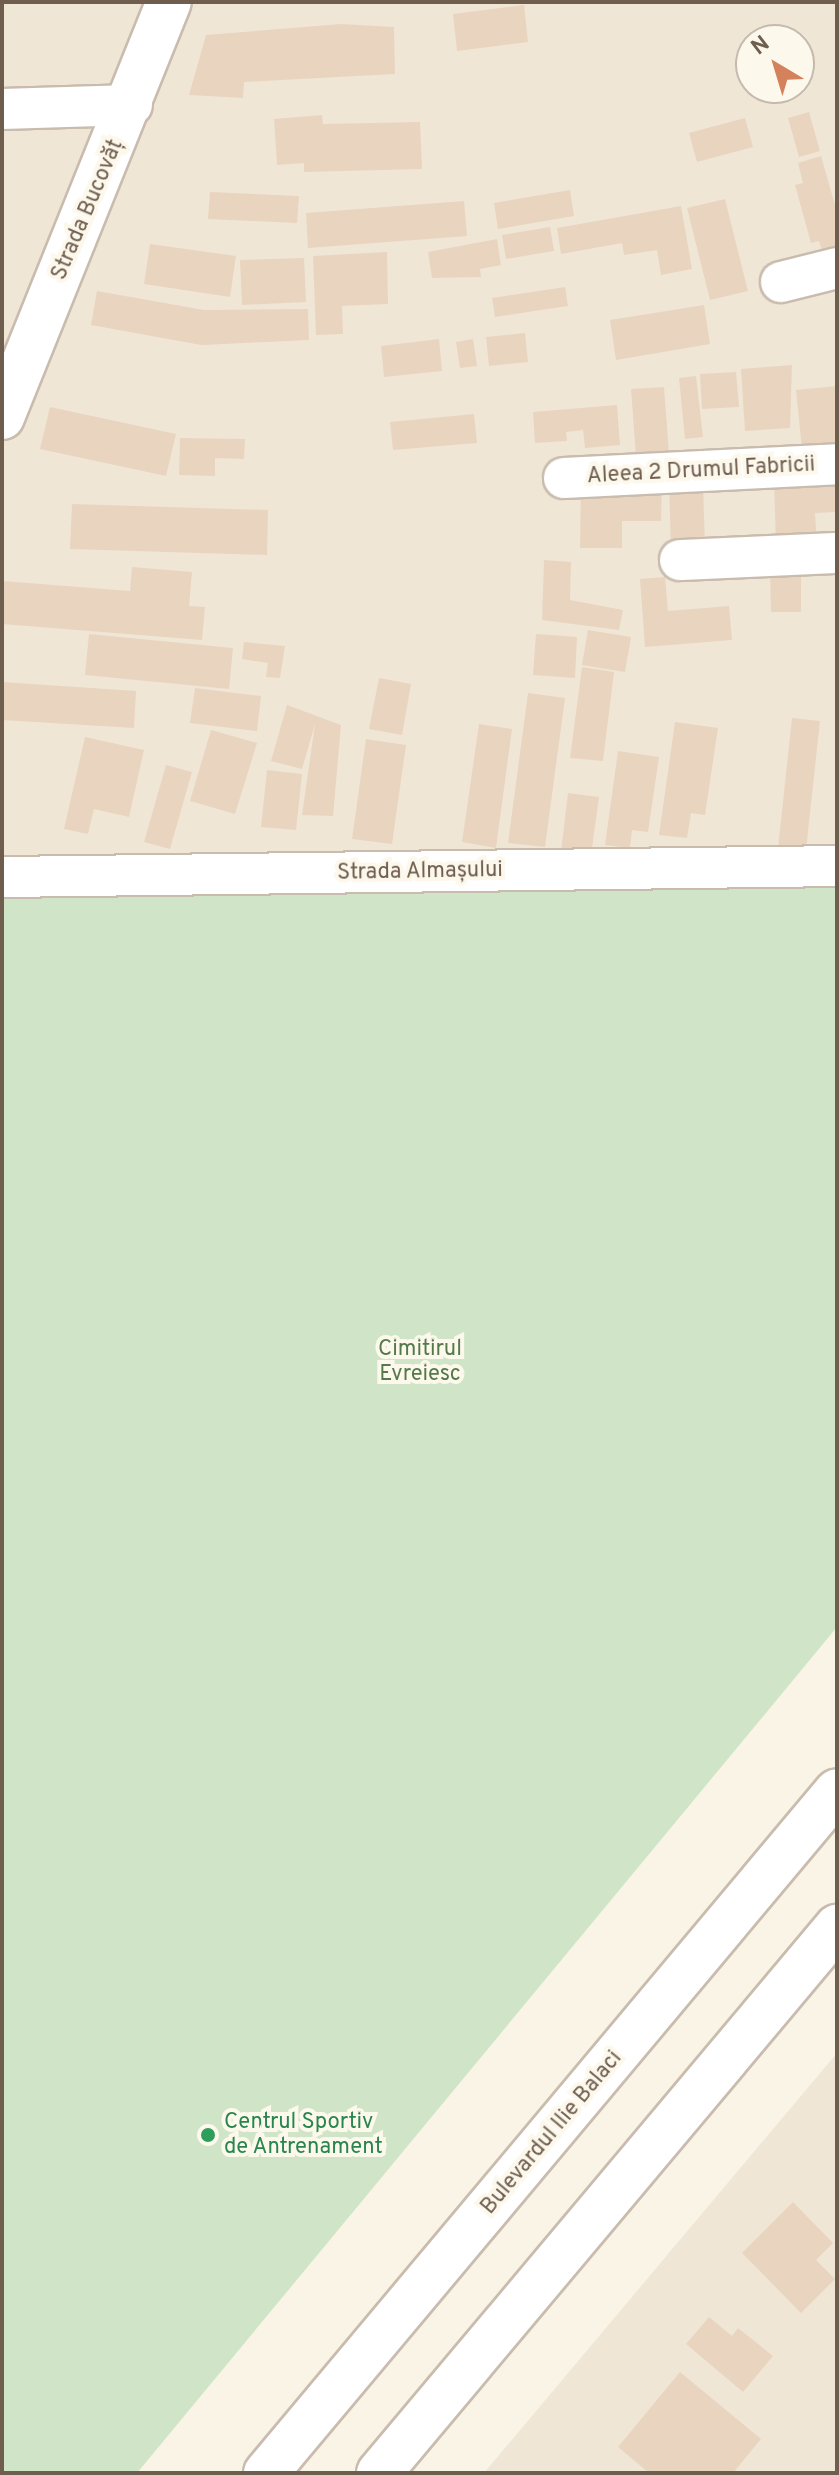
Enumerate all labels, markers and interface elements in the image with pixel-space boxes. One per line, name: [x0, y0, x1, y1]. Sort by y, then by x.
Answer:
north arrow: [735, 24, 815, 104]
text: N: [747, 31, 776, 62]
street label: Strada Bucovăț: [46, 136, 130, 284]
street label: Aleea 2 Drumul Fabricii: [586, 452, 816, 490]
street label: Strada Almașului: [336, 857, 504, 887]
park label: Cimitirul Evreiesc: [378, 1336, 462, 1388]
street label: Bulevardul Ilie Balaci: [476, 2046, 628, 2220]
place label: Centrul Sportiv de Antrenament: [224, 2109, 384, 2160]
marker: Centrul Sportiv de Antrenament: [199, 2126, 217, 2144]

